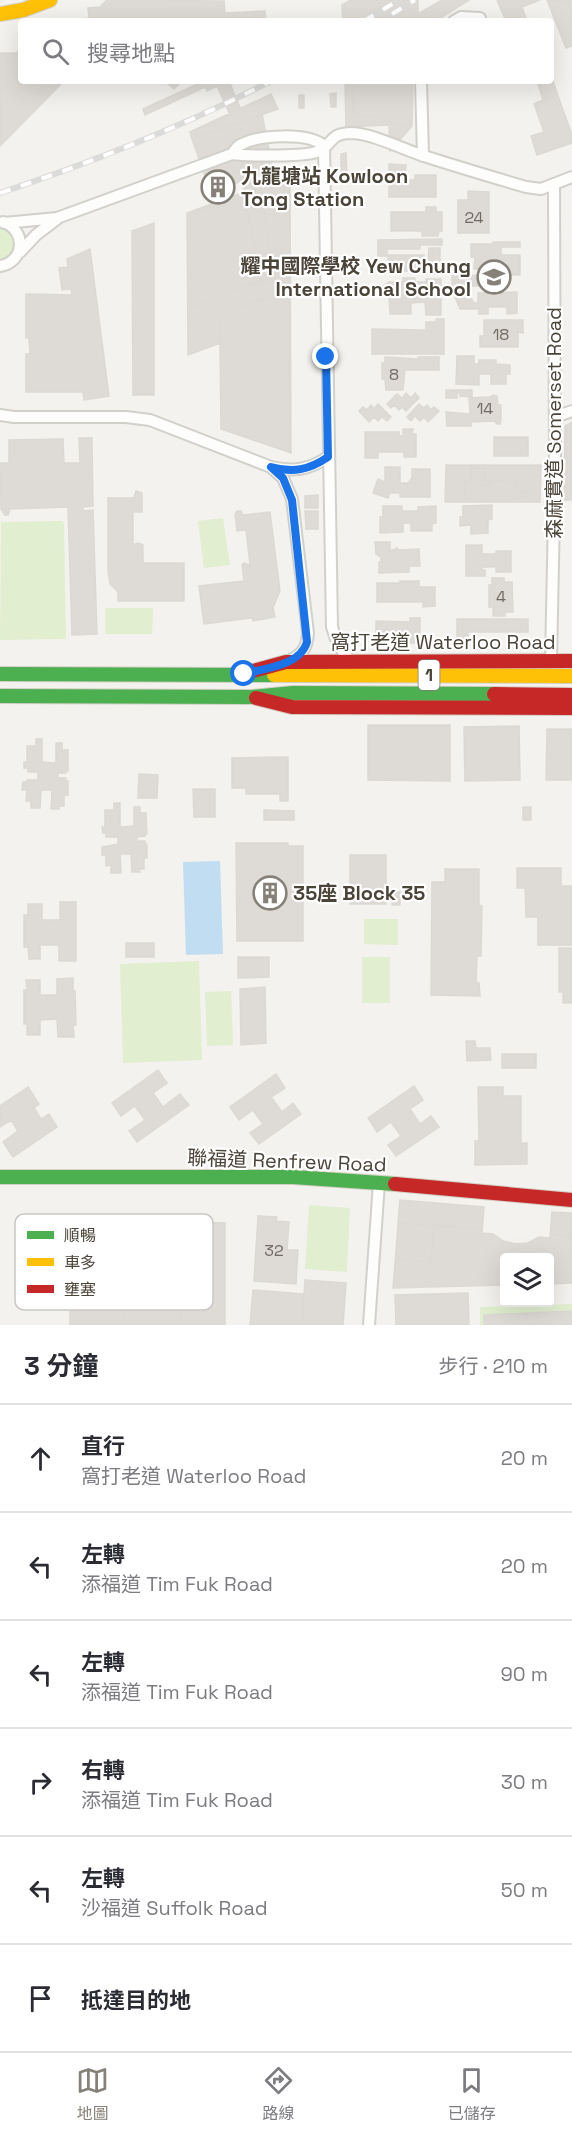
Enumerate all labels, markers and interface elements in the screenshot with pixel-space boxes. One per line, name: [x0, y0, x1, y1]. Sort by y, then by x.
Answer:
search box: [18, 18, 554, 84]
icon: search: [39, 35, 72, 68]
text: 搜尋地點: [87, 39, 175, 67]
place label: 九龍塘站 Kowloon Tong Station: [241, 163, 408, 212]
building icon: 九龍塘站 Kowloon Tong Station: [200, 169, 236, 205]
house number: 24: [464, 207, 484, 228]
place label: 耀中國際學校 Yew Chung International School: [241, 253, 471, 302]
school or university icon: 耀中國際學校 Yew Chung International School: [476, 259, 512, 295]
street label: 森麻實道 Somerset Road: [541, 307, 567, 539]
house number: 18: [493, 324, 509, 345]
route end: [312, 343, 338, 369]
house number: 8: [389, 364, 399, 385]
house number: 14: [477, 398, 493, 419]
house number: 4: [496, 586, 506, 607]
street label: 窩打老道 Waterloo Road: [330, 629, 556, 655]
route start: [230, 660, 256, 686]
road number: 1: [418, 660, 440, 690]
building icon: 35座 Block 35: [252, 875, 288, 911]
place label: 35座 Block 35: [293, 880, 425, 906]
street label: 聯福道 Renfrew Road: [187, 1145, 387, 1177]
legend: [15, 1214, 213, 1310]
text: 順暢: [64, 1225, 96, 1246]
house number: 32: [264, 1240, 284, 1261]
text: 車多: [64, 1252, 96, 1273]
map controls: [500, 1253, 554, 1307]
button: layers: [500, 1253, 554, 1307]
text: 壅塞: [64, 1279, 96, 1300]
text: 3 分鐘: [24, 1349, 98, 1383]
text: 步行 · 210 m: [438, 1353, 548, 1379]
text: 直行: [81, 1432, 125, 1460]
icon: ahead: [24, 1442, 57, 1475]
text: 20 m: [501, 1445, 548, 1471]
text: 窩打老道 Waterloo Road: [81, 1463, 306, 1489]
text: 左轉: [81, 1540, 125, 1568]
icon: left: [24, 1550, 57, 1583]
text: 20 m: [501, 1553, 548, 1579]
text: 添福道 Tim Fuk Road: [81, 1571, 273, 1597]
text: 左轉: [81, 1648, 125, 1676]
icon: left: [24, 1658, 57, 1691]
text: 90 m: [501, 1661, 548, 1687]
text: 添福道 Tim Fuk Road: [81, 1679, 273, 1705]
text: 右轉: [81, 1756, 125, 1784]
icon: right: [24, 1766, 57, 1799]
text: 30 m: [501, 1769, 548, 1795]
text: 添福道 Tim Fuk Road: [81, 1787, 273, 1813]
text: 左轉: [81, 1864, 125, 1892]
icon: left: [24, 1874, 57, 1907]
text: 50 m: [501, 1877, 548, 1903]
text: 沙福道 Suffolk Road: [81, 1895, 268, 1921]
icon: arrive: [24, 1982, 57, 2015]
text: 抵達目的地: [81, 1986, 191, 2014]
tab: 地圖: [76, 2064, 109, 2124]
tab: 路線: [262, 2064, 295, 2124]
tab: 已儲存: [448, 2064, 496, 2124]

